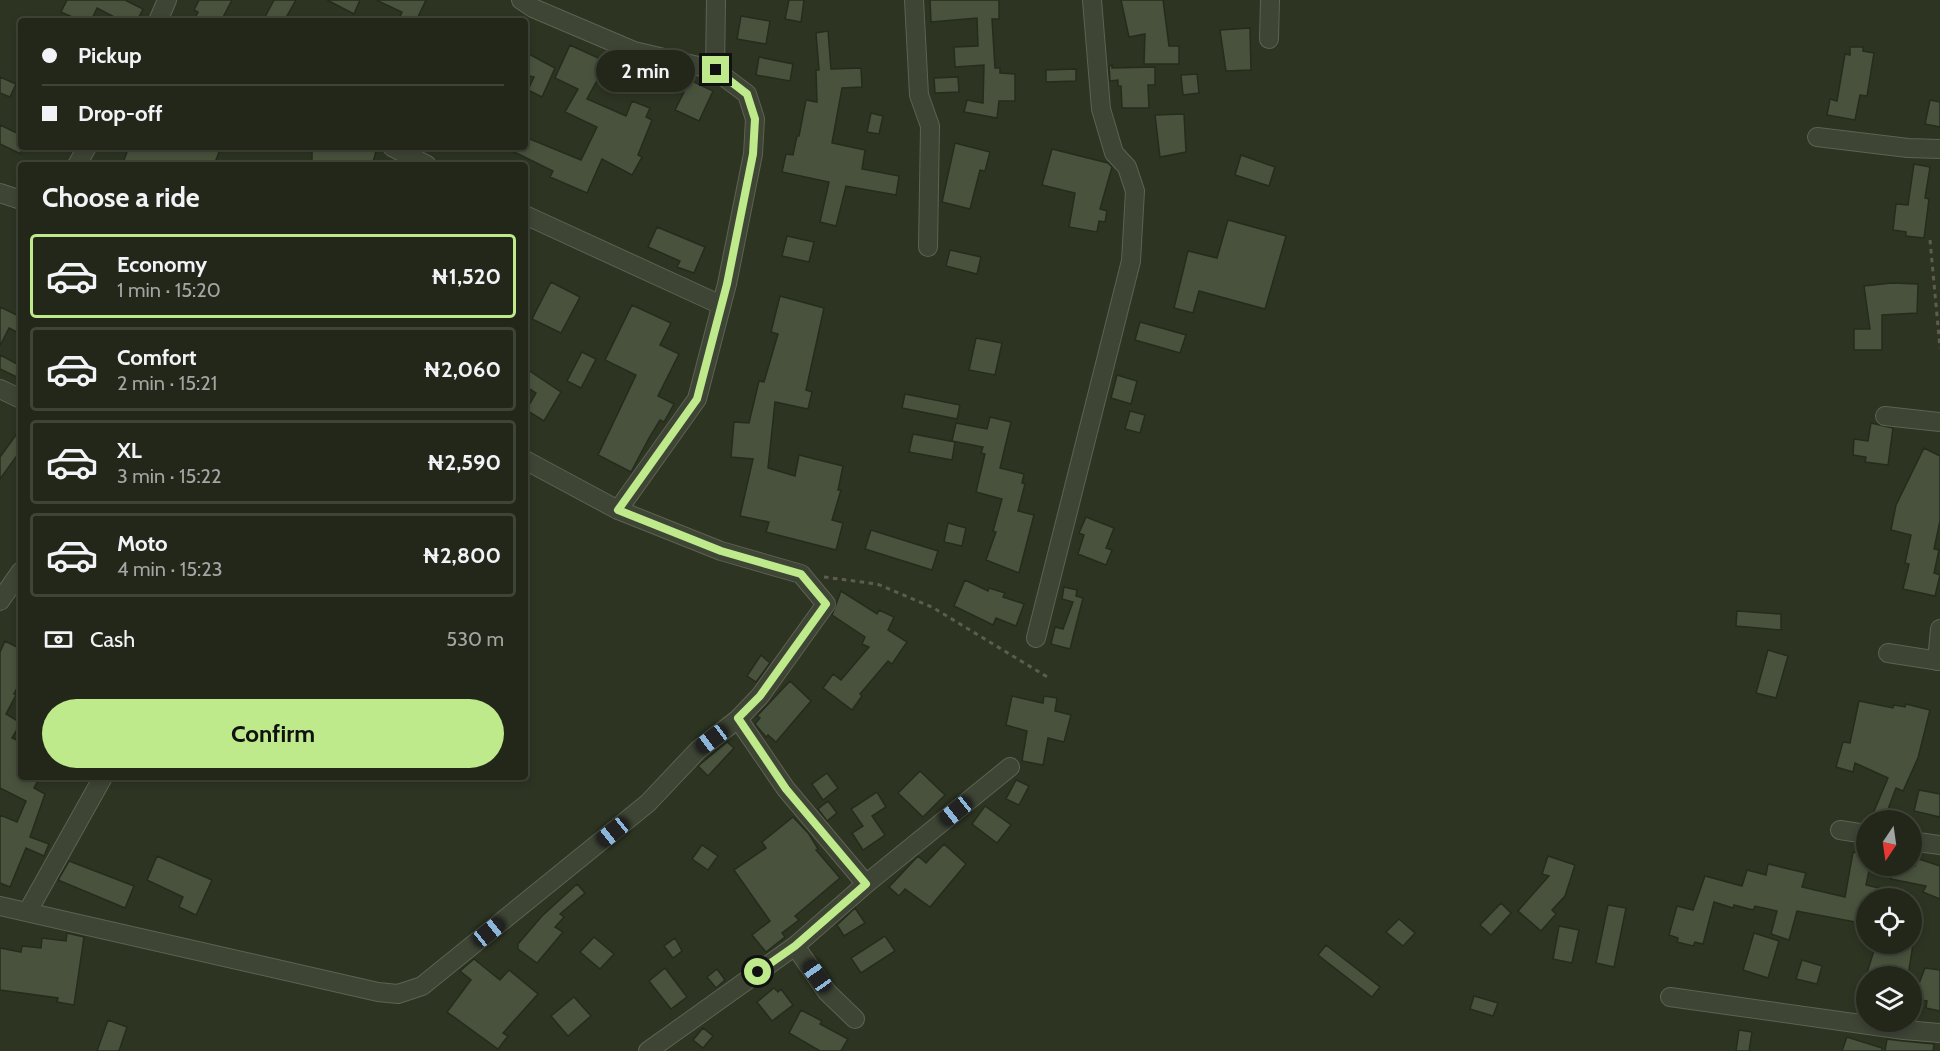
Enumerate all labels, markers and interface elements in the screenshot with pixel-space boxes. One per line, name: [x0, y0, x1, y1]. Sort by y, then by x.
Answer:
text: Pickup: [78, 42, 142, 69]
callout: 2 min: [596, 49, 695, 91]
route end: [702, 56, 729, 83]
text: 2 min: [621, 59, 670, 83]
text: Drop-off: [78, 100, 162, 127]
text: Choose a ride: [42, 181, 200, 214]
icon: car: [45, 249, 99, 303]
text: Economy: [117, 251, 207, 278]
text: ₦1,520: [431, 263, 501, 290]
text: 1 min · 15:20: [117, 278, 221, 302]
icon: car: [45, 342, 99, 396]
text: Comfort: [117, 344, 196, 371]
text: ₦2,060: [423, 356, 501, 383]
text: 2 min · 15:21: [117, 371, 217, 395]
icon: car: [45, 435, 99, 489]
text: XL: [117, 437, 142, 464]
text: ₦2,590: [427, 449, 501, 476]
text: 3 min · 15:22: [117, 464, 222, 488]
icon: car: [45, 528, 99, 582]
text: Moto: [117, 530, 168, 557]
text: ₦2,800: [422, 542, 501, 569]
text: 4 min · 15:23: [117, 557, 223, 581]
icon: cash: [42, 623, 75, 656]
text: Cash: [90, 626, 135, 653]
text: 530 m: [446, 627, 504, 651]
button: Confirm: [42, 699, 504, 768]
car: [692, 721, 732, 757]
car: [936, 793, 976, 829]
north arrow: [1856, 810, 1922, 876]
map controls: [1856, 810, 1922, 1032]
car: [593, 814, 633, 850]
button: locate: [1856, 888, 1922, 954]
car: [469, 914, 509, 950]
car: [799, 956, 835, 996]
route start: [744, 958, 771, 985]
button: layers: [1856, 966, 1922, 1032]

